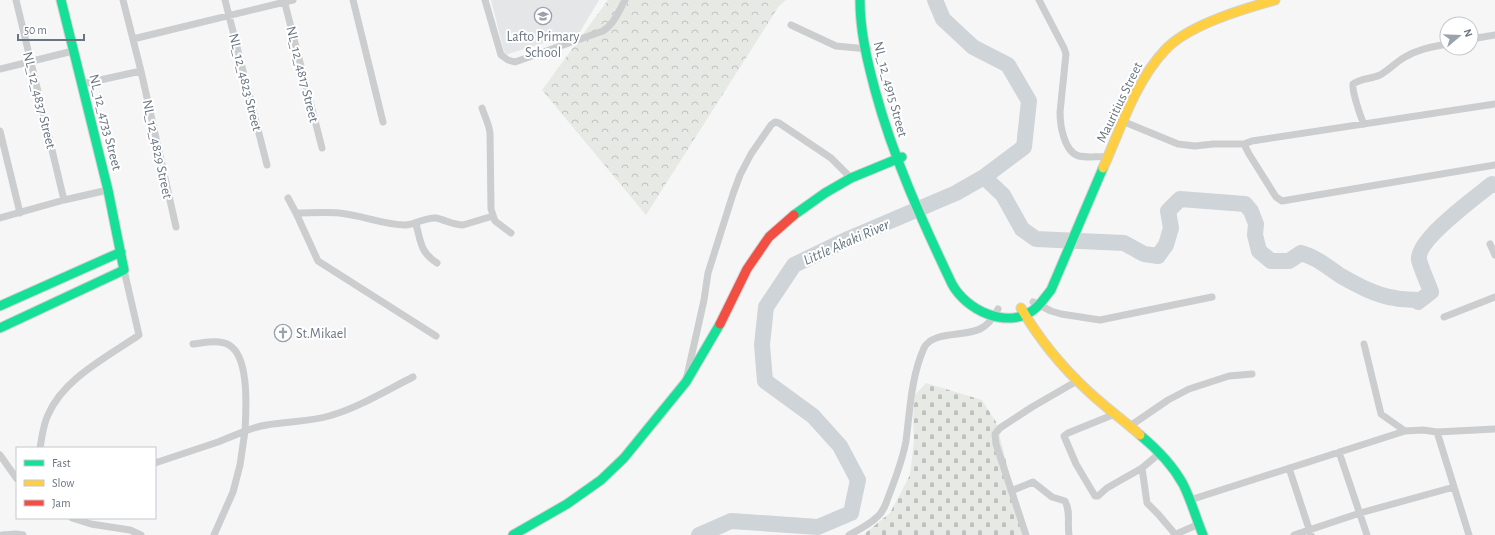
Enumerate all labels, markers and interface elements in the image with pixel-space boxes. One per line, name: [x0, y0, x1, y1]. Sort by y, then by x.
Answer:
school or university icon: Lafto Primary School: [533, 6, 553, 26]
scale bar: [18, 16, 84, 42]
north arrow: [1439, 16, 1479, 56]
text: 50 m: [24, 24, 47, 36]
street label: NL_12_4817 Street: [283, 25, 321, 124]
text: N: [1462, 27, 1474, 38]
place label: Lafto Primary School: [506, 30, 580, 60]
street label: NL_12_4823 Street: [226, 32, 264, 133]
street label: NL_12_4915 Street: [871, 40, 910, 139]
street label: NL_12_4837 Street: [20, 50, 58, 151]
street label: Mauritius Street: [1094, 59, 1146, 145]
street label: NL_12_4733 Street: [86, 73, 124, 172]
street label: NL_12_4829 Street: [140, 98, 174, 200]
water label: Little Akaki River: [801, 216, 892, 268]
church icon: St.Mikael: [273, 323, 293, 343]
place label: St.Mikael: [296, 327, 347, 341]
legend: [16, 447, 156, 519]
text: Fast: [52, 457, 71, 469]
text: Slow: [52, 477, 74, 489]
text: Jam: [52, 497, 71, 509]

